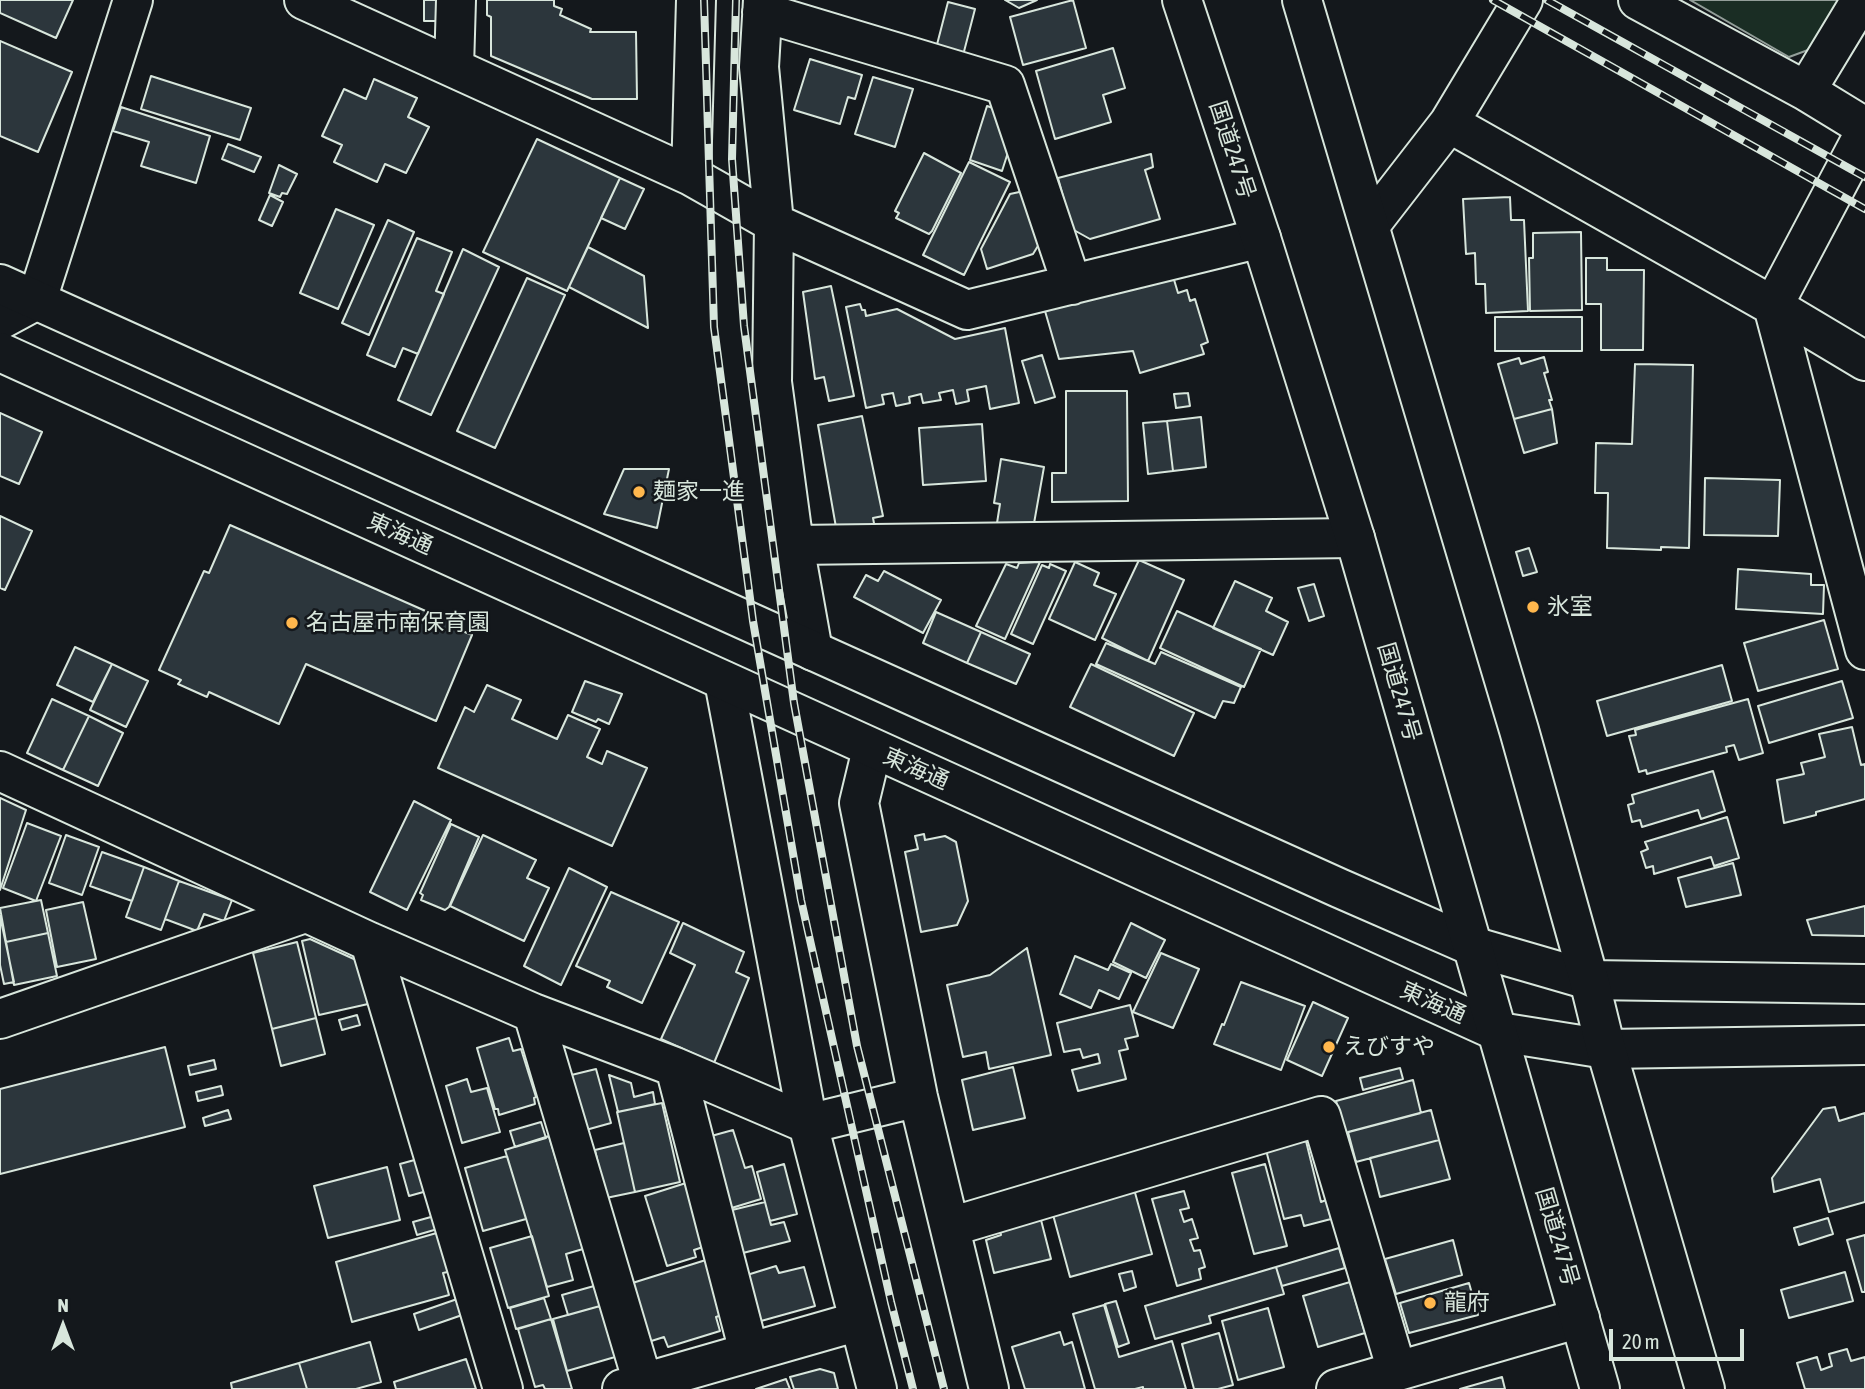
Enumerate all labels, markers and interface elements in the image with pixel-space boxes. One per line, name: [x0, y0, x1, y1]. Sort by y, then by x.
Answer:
street label: 国道247号: [1203, 98, 1261, 202]
place label: 麺家一進: [653, 478, 745, 506]
marker: 麺家一進: [631, 484, 647, 500]
street label: 東海通: [363, 507, 437, 561]
place label: 氷室: [1547, 593, 1593, 621]
marker: 氷室: [1525, 599, 1541, 615]
place label: 名古屋市南保育園: [306, 609, 490, 637]
marker: 名古屋市南保育園: [284, 615, 300, 631]
street label: 国道247号: [1372, 639, 1426, 745]
street label: 東海通: [879, 742, 953, 796]
street label: 東海通: [1396, 976, 1470, 1030]
place label: えびすや: [1343, 1033, 1435, 1061]
marker: えびすや: [1321, 1039, 1337, 1055]
street label: 国道247号: [1530, 1184, 1584, 1290]
place label: 龍府: [1444, 1289, 1490, 1317]
north arrow: [28, 1291, 98, 1361]
text: N: [57, 1294, 69, 1316]
marker: 龍府: [1422, 1295, 1438, 1311]
scale bar: [1613, 1316, 1748, 1360]
text: 20 m: [1622, 1329, 1660, 1353]

